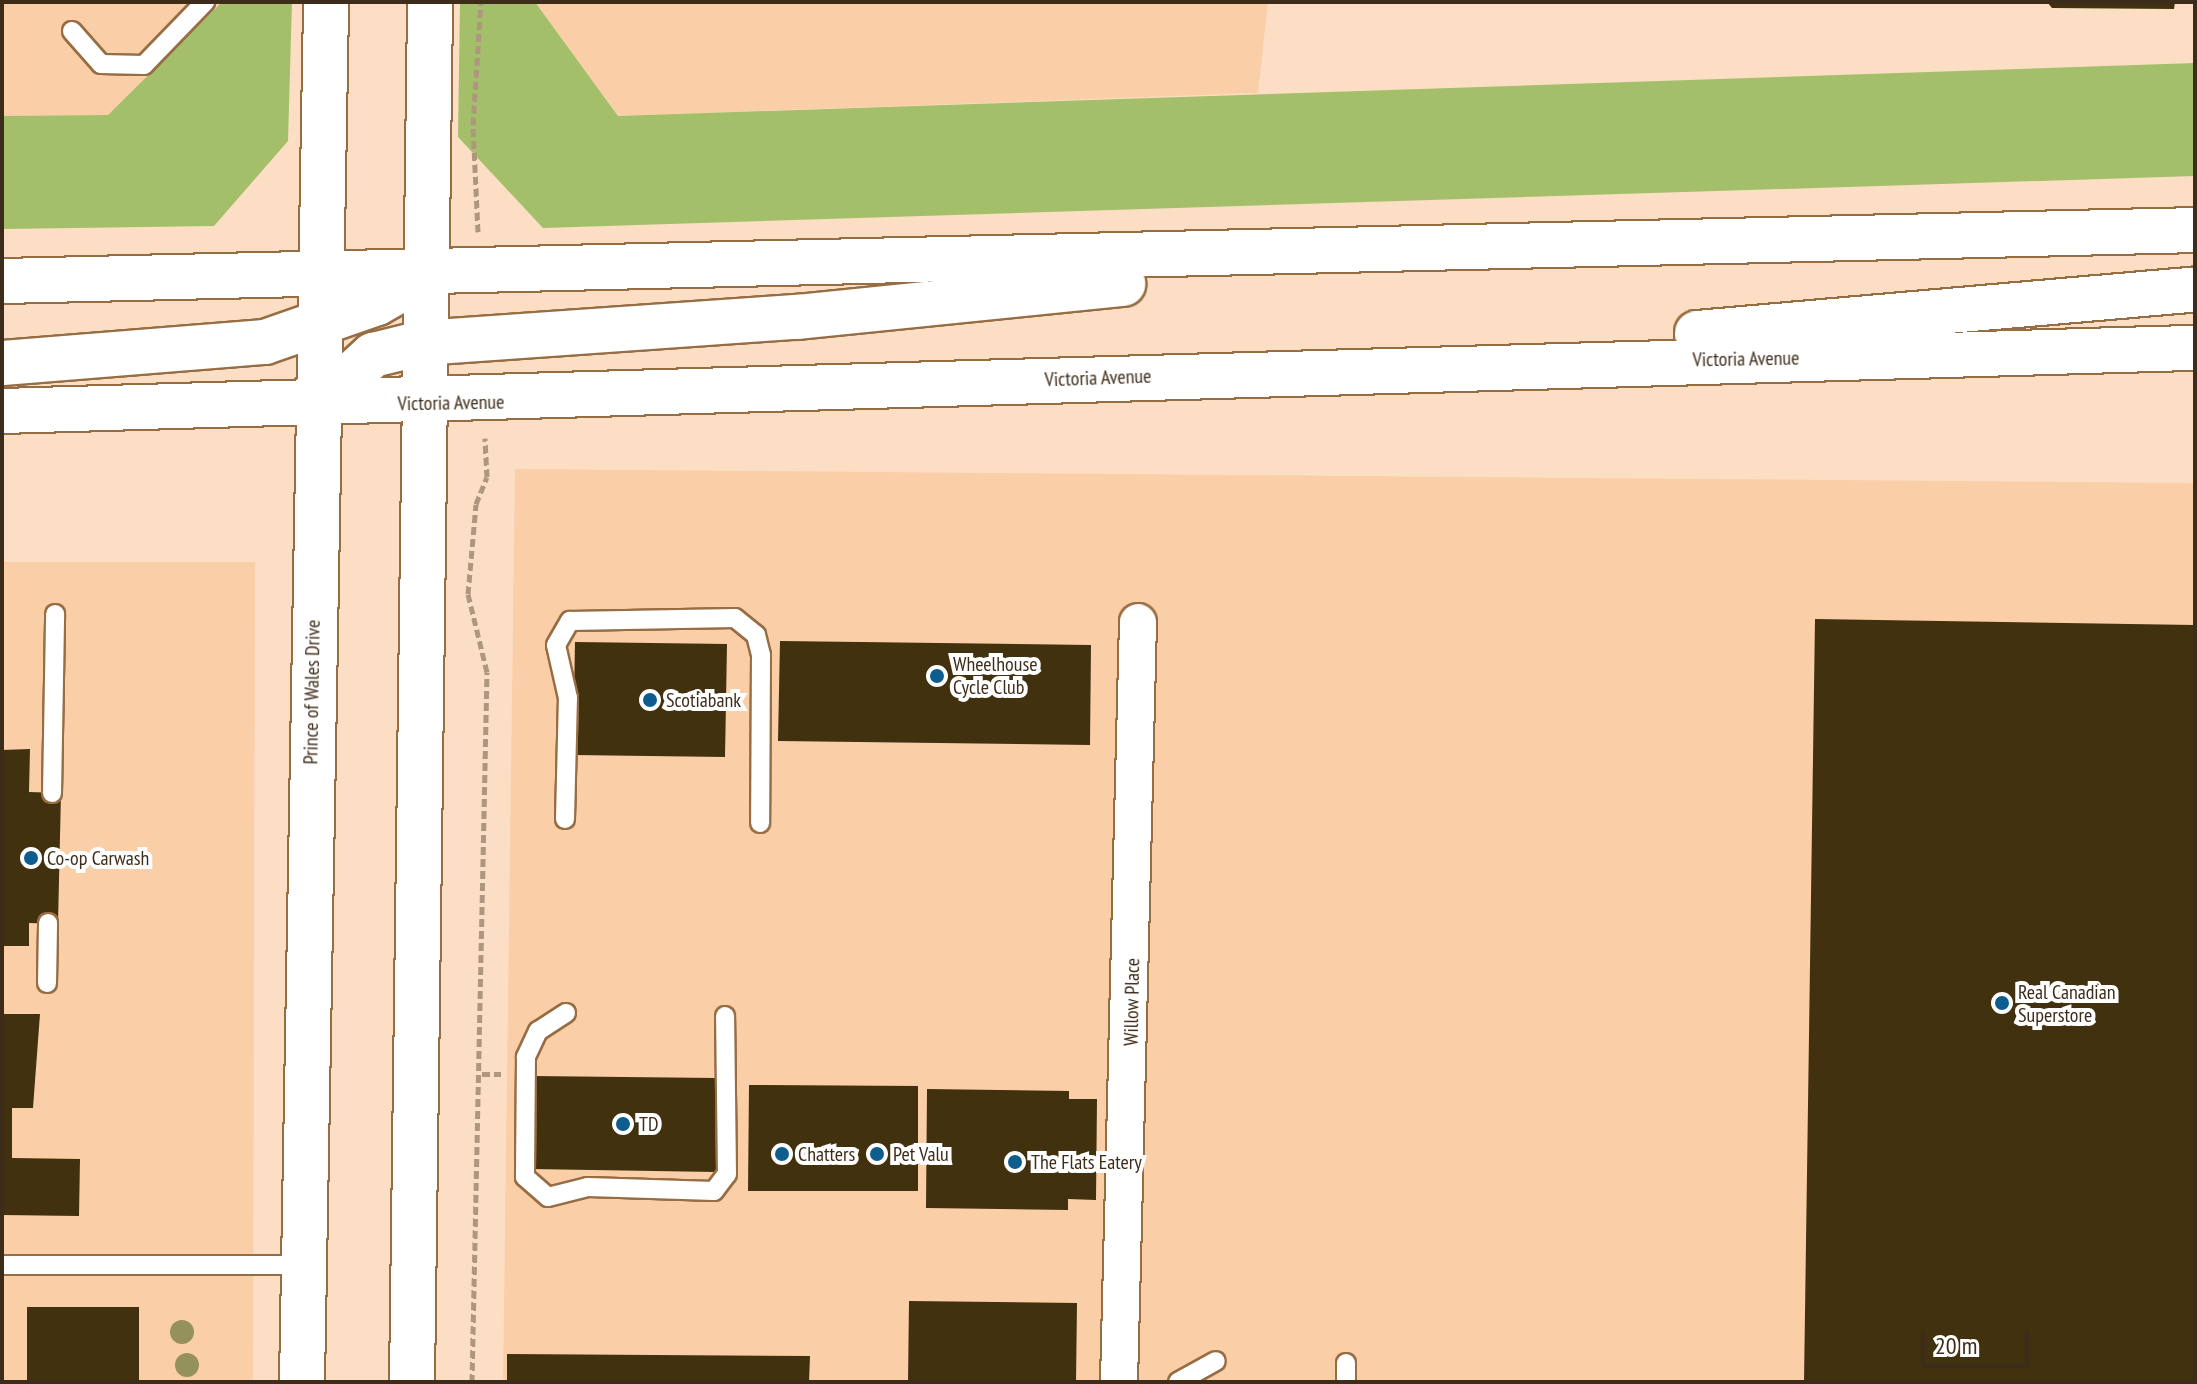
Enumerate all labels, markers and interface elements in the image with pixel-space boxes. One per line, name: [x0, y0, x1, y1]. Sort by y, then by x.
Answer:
street label: Victoria Avenue: [1692, 346, 1800, 372]
street label: Victoria Avenue: [1044, 364, 1152, 392]
street label: Victoria Avenue: [397, 390, 505, 416]
street label: Prince of Wales Drive: [299, 619, 325, 765]
place label: Wheelhouse Cycle Club: [953, 652, 1037, 699]
marker: Wheelhouse Cycle Club: [928, 667, 946, 685]
place label: Scotiabank: [666, 688, 741, 712]
marker: Scotiabank: [641, 691, 659, 709]
place label: Co-op Carwash: [47, 846, 149, 870]
marker: Co-op Carwash: [22, 849, 40, 867]
street label: Willow Place: [1119, 958, 1145, 1046]
place label: Real Canadian Superstore: [2018, 980, 2115, 1027]
marker: Real Canadian Superstore: [1993, 994, 2011, 1012]
place label: TD: [639, 1112, 658, 1136]
marker: TD: [614, 1115, 632, 1133]
place label: Chatters: [798, 1142, 855, 1166]
place label: Pet Valu: [893, 1142, 949, 1166]
marker: Chatters: [773, 1145, 791, 1163]
marker: Pet Valu: [868, 1145, 886, 1163]
place label: The Flats Eatery: [1031, 1150, 1142, 1174]
marker: The Flats Eatery: [1006, 1153, 1024, 1171]
scale bar: [1925, 1316, 2033, 1366]
text: 20 m: [1935, 1330, 1977, 1361]

